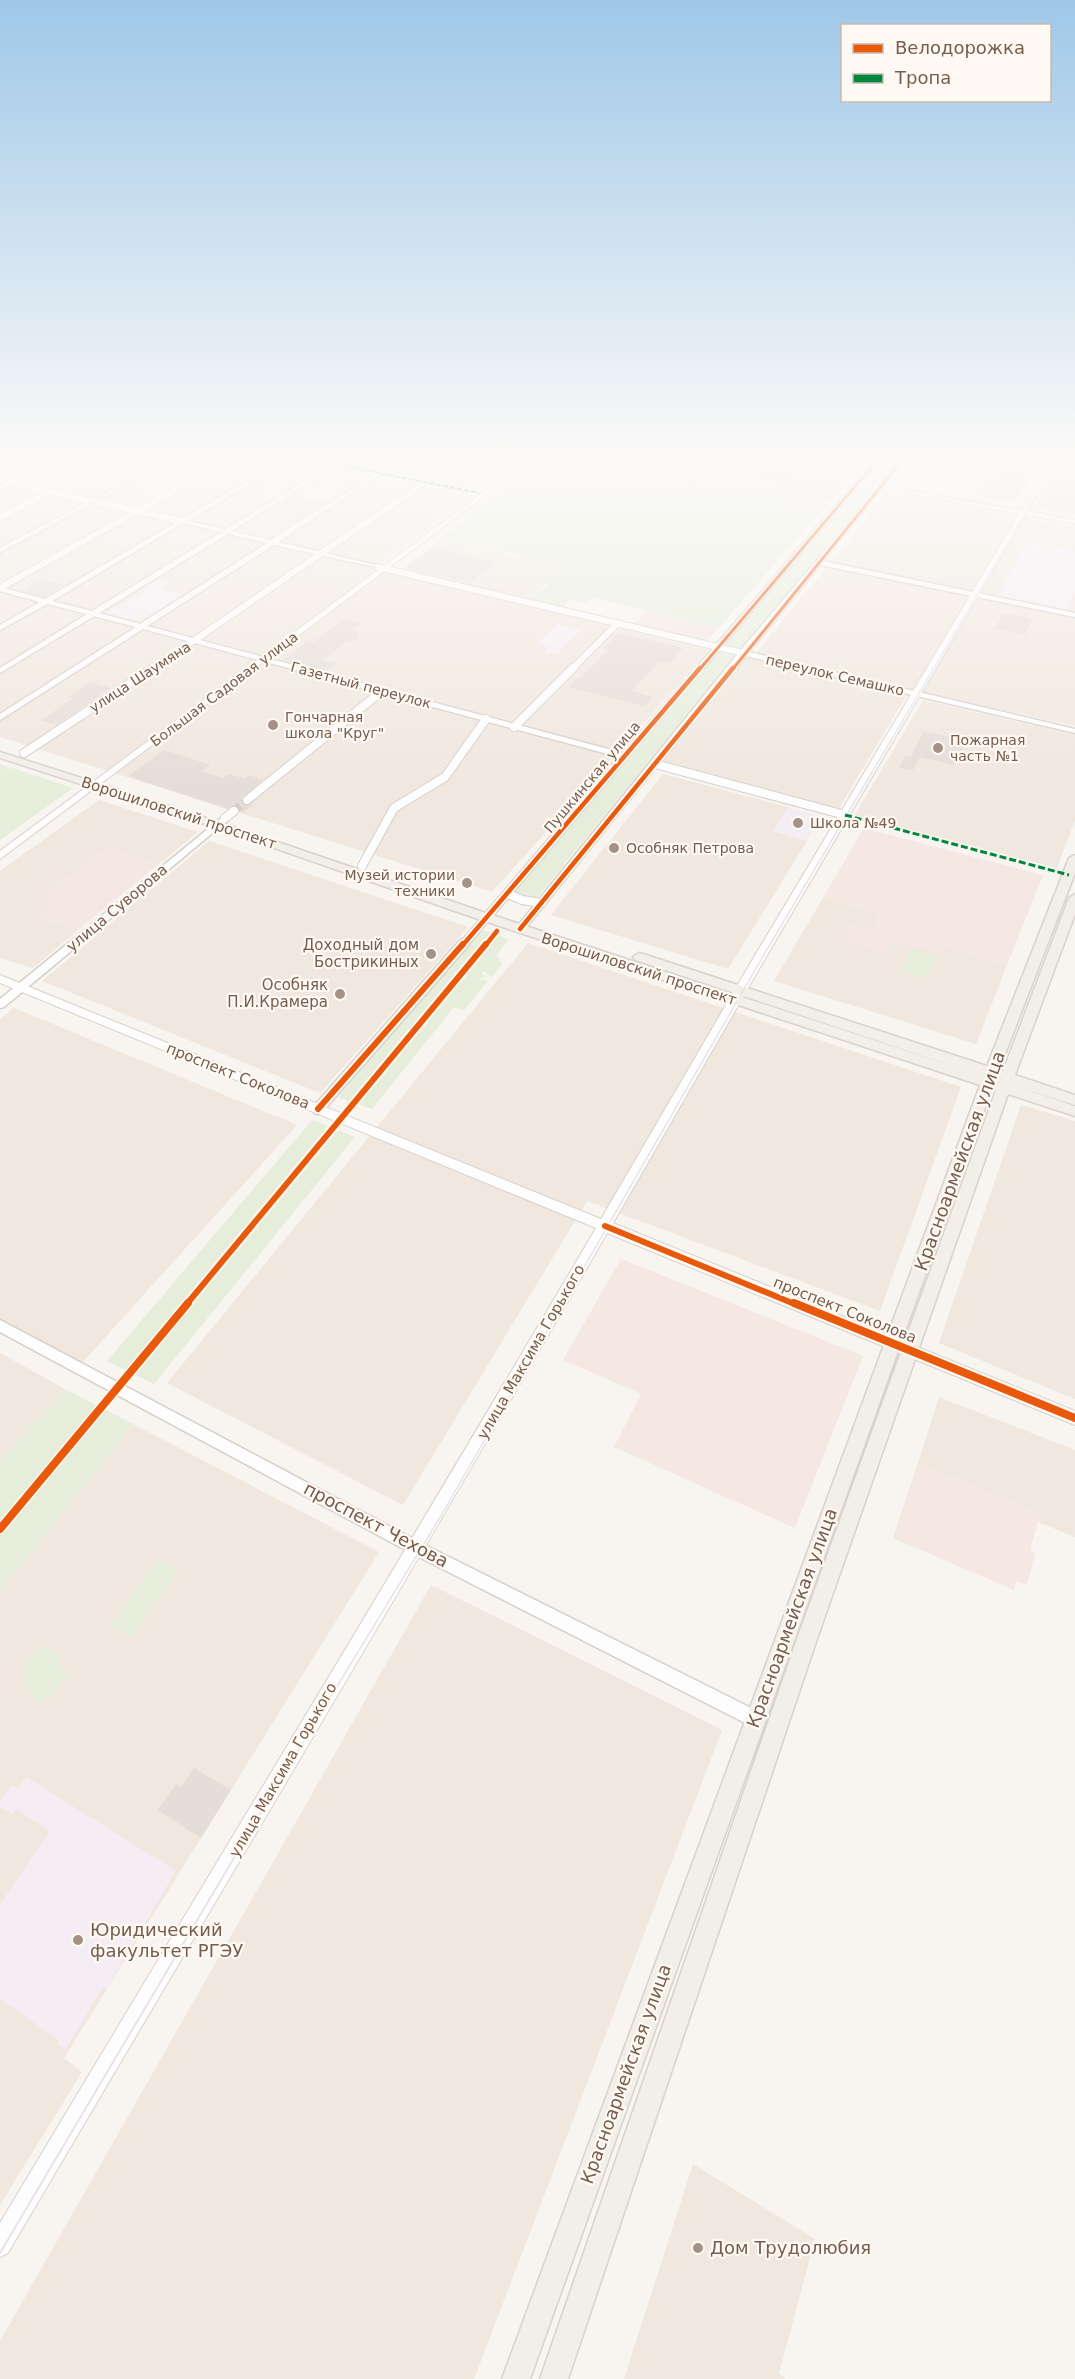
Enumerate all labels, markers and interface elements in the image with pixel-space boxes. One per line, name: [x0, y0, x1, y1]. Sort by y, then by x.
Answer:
legend: [841, 24, 1051, 102]
text: Велодорожка: [895, 37, 1025, 58]
text: Тропа: [894, 67, 951, 88]
street label: Большая Садовая улица: [147, 628, 301, 750]
street label: улица Шаумяна: [86, 638, 194, 716]
street label: переулок Семашко: [764, 651, 906, 699]
street label: Газетный переулок: [289, 659, 433, 711]
place label: Гончарная школа "Круг": [285, 709, 384, 741]
marker: Гончарная школа "Круг": [266, 718, 280, 732]
street label: Пушкинская улица: [541, 718, 643, 836]
place label: Пожарная часть №1: [950, 732, 1025, 764]
marker: Пожарная часть №1: [931, 741, 945, 755]
street label: Ворошиловский проспект: [79, 773, 279, 853]
place label: Школа №49: [810, 815, 896, 831]
marker: Школа №49: [791, 816, 805, 830]
place label: Особняк Петрова: [626, 840, 754, 856]
marker: Особняк Петрова: [607, 841, 621, 855]
street label: улица Суворова: [63, 860, 171, 956]
place label: Музей истории техники: [344, 867, 455, 899]
marker: Музей истории техники: [460, 876, 474, 890]
street label: Ворошиловский проспект: [539, 929, 739, 1009]
place label: Доходный дом Бострикиных: [303, 936, 419, 971]
marker: Доходный дом Бострикиных: [424, 947, 438, 961]
place label: Особняк П.И.Крамера: [227, 976, 328, 1011]
marker: Особняк П.И.Крамера: [333, 987, 347, 1001]
street label: проспект Соколова: [164, 1039, 312, 1113]
street label: Красноармейская улица: [910, 1048, 1009, 1274]
street label: улица Максима Горького: [473, 1261, 589, 1443]
street label: проспект Соколова: [771, 1273, 919, 1347]
street label: проспект Чехова: [300, 1478, 452, 1572]
street label: Красноармейская улица: [742, 1505, 841, 1731]
street label: улица Максима Горького: [225, 1679, 341, 1861]
place label: Юридический факультет РГЭУ: [90, 1919, 243, 1961]
marker: Юридический факультет РГЭУ: [71, 1933, 85, 1947]
street label: Красноармейская улица: [576, 1961, 675, 2187]
place label: Дом Трудолюбия: [710, 2237, 871, 2258]
marker: Дом Трудолюбия: [691, 2241, 705, 2255]

